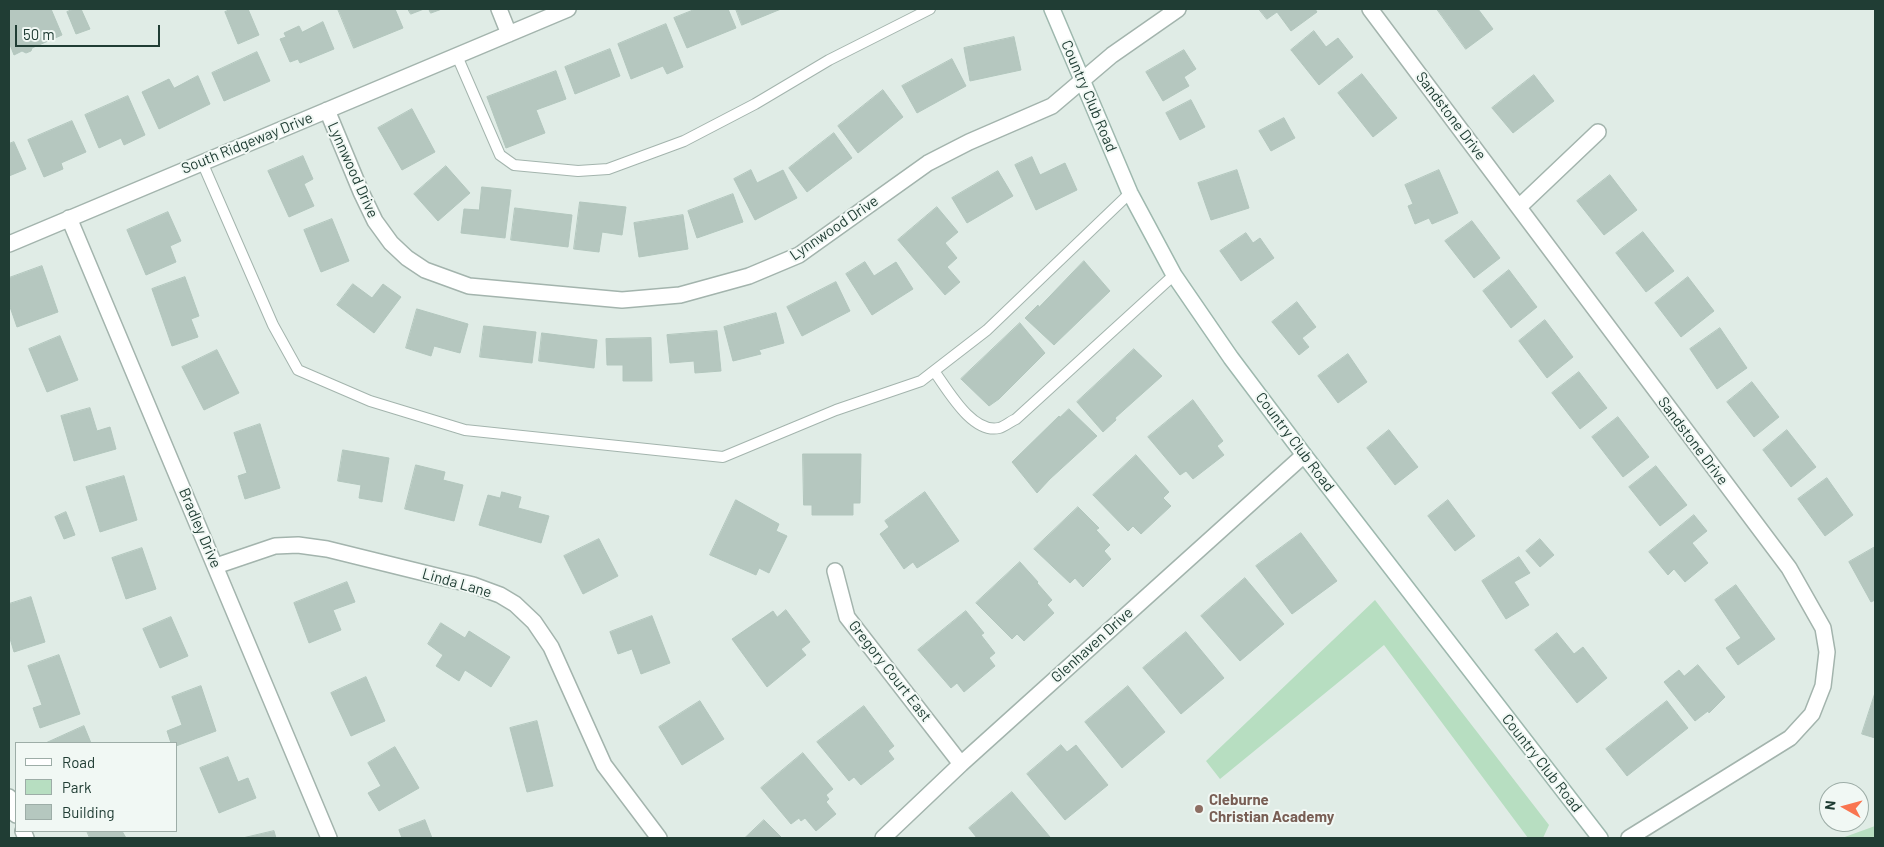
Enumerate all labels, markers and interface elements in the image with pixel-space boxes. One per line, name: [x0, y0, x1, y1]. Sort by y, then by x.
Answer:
scale bar: [18, 15, 162, 47]
text: 50 m: [23, 25, 55, 43]
street label: Country Club Road: [1057, 37, 1121, 155]
street label: Sandstone Drive: [1412, 68, 1490, 164]
street label: South Ridgeway Drive: [179, 108, 315, 178]
street label: Lynnwood Drive: [324, 119, 382, 221]
street label: Lynnwood Drive: [786, 192, 882, 264]
street label: Country Club Road: [1252, 389, 1338, 495]
street label: Sandstone Drive: [1654, 393, 1732, 489]
street label: Bradley Drive: [175, 485, 225, 571]
street label: Linda Lane: [420, 565, 494, 601]
street label: Glenhaven Drive: [1047, 604, 1137, 686]
street label: Gregory Court East: [845, 617, 935, 725]
street label: Country Club Road: [1498, 710, 1586, 816]
legend: [15, 742, 178, 832]
text: Road: [62, 753, 95, 771]
text: Park: [62, 778, 91, 796]
north arrow: [1819, 782, 1869, 832]
place label: Cleburne Christian Academy: [1209, 791, 1334, 826]
text: N: [1821, 800, 1839, 811]
text: Building: [62, 803, 115, 821]
marker: Cleburne Christian Academy: [1193, 803, 1205, 815]

